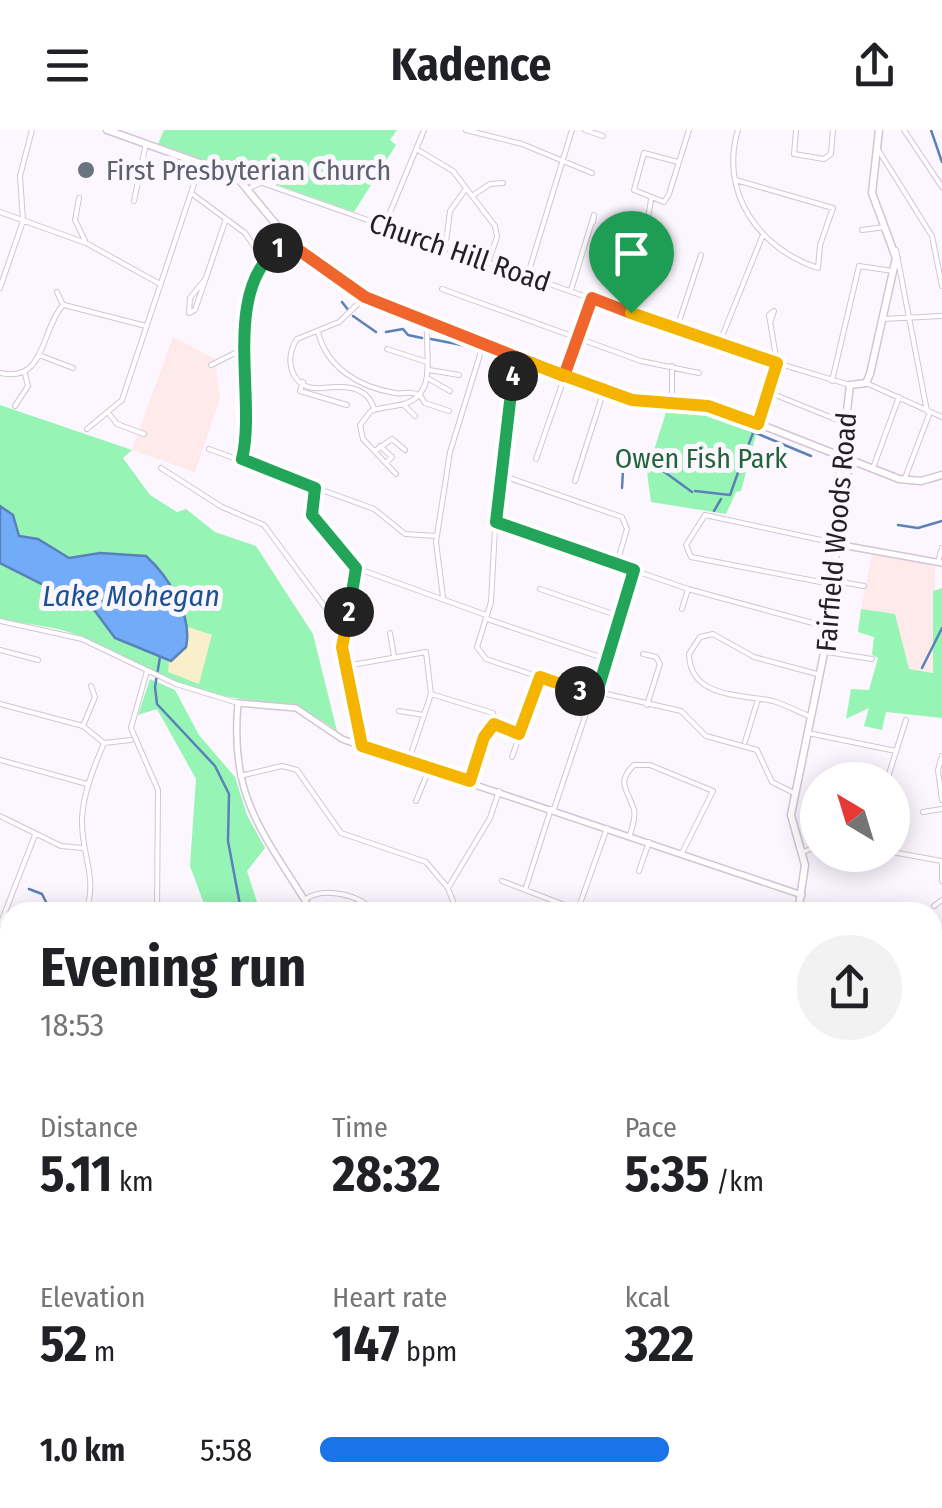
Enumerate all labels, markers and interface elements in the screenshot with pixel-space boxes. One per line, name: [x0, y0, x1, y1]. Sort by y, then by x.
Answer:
icon: menu: [40, 38, 95, 93]
text: Kadence: [391, 38, 551, 92]
icon: share: [847, 38, 902, 93]
place label: First Presbyterian Church: [106, 154, 391, 187]
marker: First Presbyterian Church: [75, 159, 97, 181]
street label: Church Hill Road: [365, 206, 555, 299]
pin: [589, 211, 674, 314]
pin: 1: [253, 223, 303, 273]
icon: arrive: [604, 226, 659, 281]
text: 1: [272, 231, 284, 264]
pin: 4: [488, 351, 538, 401]
text: 4: [506, 359, 520, 392]
street label: Fairfield Woods Road: [810, 411, 863, 653]
park label: Owen Fish Park: [615, 442, 788, 475]
water label: Lake Mohegan: [42, 578, 220, 614]
pin: 2: [324, 587, 374, 637]
text: 2: [343, 595, 355, 628]
pin: 3: [555, 666, 605, 716]
text: 3: [573, 674, 587, 707]
north arrow: [800, 762, 910, 872]
map controls: [800, 762, 910, 872]
text: Evening run: [40, 935, 306, 1001]
button: share: [797, 935, 902, 1040]
text: 18:53: [40, 1006, 104, 1044]
text: Distance: [40, 1111, 138, 1144]
text: Time: [332, 1111, 388, 1144]
text: Pace: [625, 1111, 677, 1144]
text: 5.11: [40, 1144, 112, 1204]
text: 28:32: [332, 1144, 441, 1204]
text: 5:35: [625, 1144, 710, 1204]
text: km: [112, 1165, 154, 1198]
text: /km: [710, 1165, 764, 1198]
text: Elevation: [40, 1281, 145, 1314]
text: Heart rate: [332, 1281, 447, 1314]
text: kcal: [625, 1281, 670, 1314]
text: 52: [40, 1314, 87, 1374]
text: 147: [332, 1314, 399, 1374]
text: 322: [625, 1314, 694, 1374]
text: m: [87, 1335, 115, 1368]
text: bpm: [399, 1335, 457, 1368]
text: 1.0 km: [40, 1431, 125, 1469]
text: 5:58: [200, 1431, 252, 1469]

